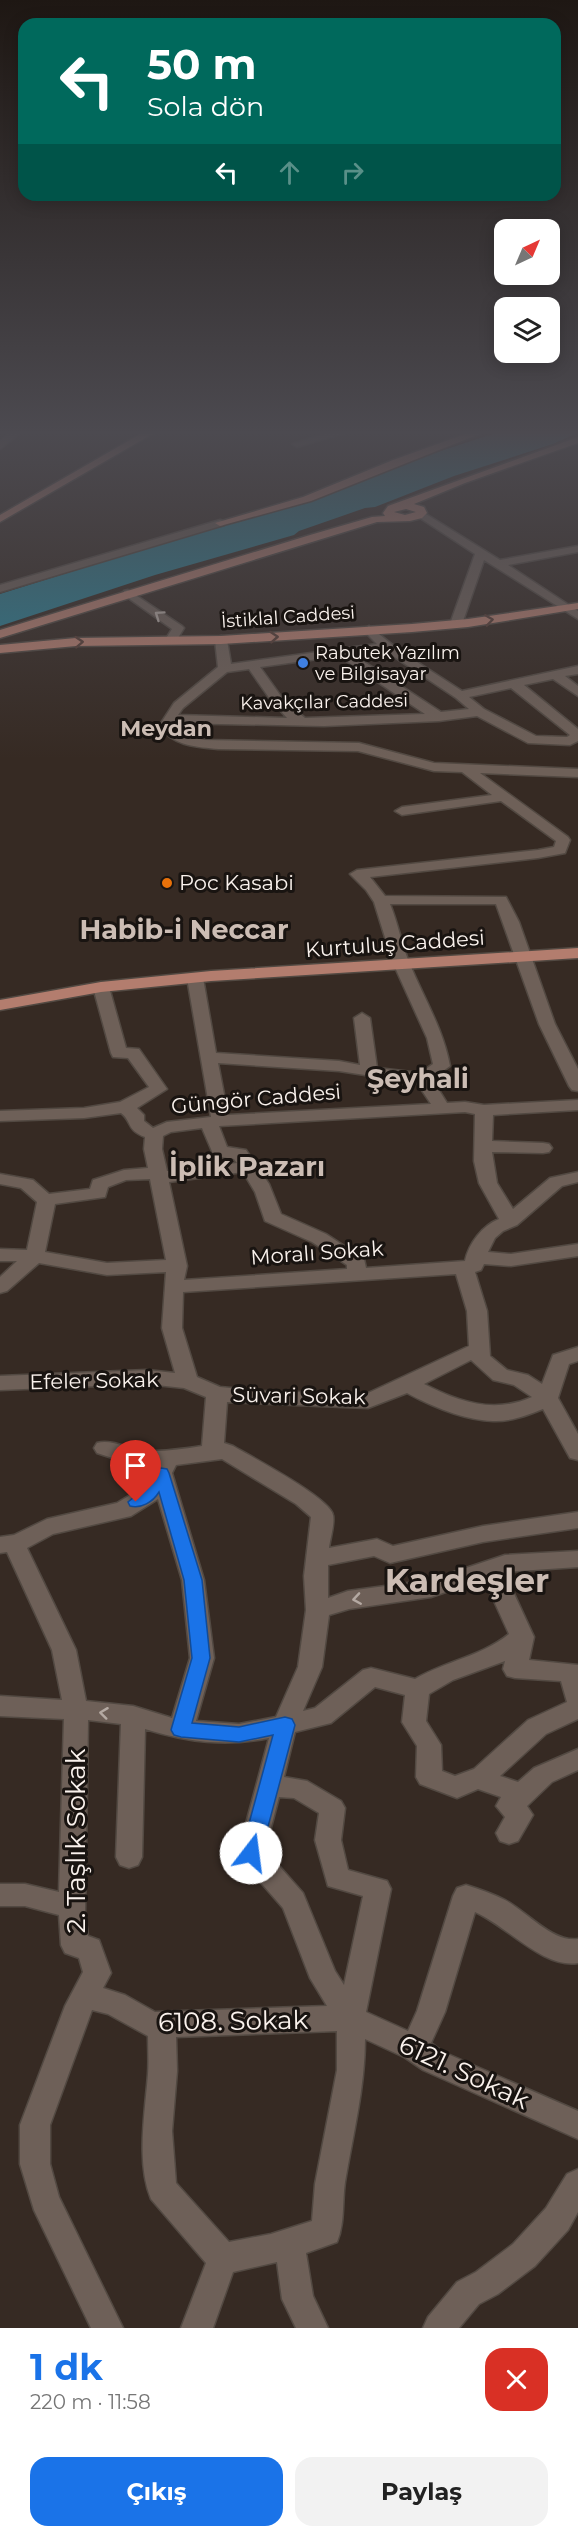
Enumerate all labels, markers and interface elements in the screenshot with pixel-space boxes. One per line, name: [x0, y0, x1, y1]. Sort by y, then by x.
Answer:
text: 50 m: [147, 38, 256, 90]
icon: left: [48, 42, 126, 120]
text: Sola dön: [147, 90, 264, 123]
icon: left: [210, 156, 243, 189]
icon: ahead: [273, 156, 306, 189]
icon: right: [336, 156, 369, 189]
north arrow: [494, 219, 560, 285]
map controls: [494, 219, 560, 363]
button: layers: [494, 297, 560, 363]
street label: İstiklal Caddesi: [220, 601, 356, 633]
one-way arrow: [154, 611, 165, 622]
one-way arrow: [485, 614, 494, 626]
one-way arrow: [270, 630, 279, 643]
one-way arrow: [75, 636, 84, 648]
place label: Rabutek Yazılım ve Bilgisayar: [315, 642, 460, 685]
marker: Rabutek Yazılım ve Bilgisayar: [296, 656, 310, 670]
street label: Kavakçılar Caddesi: [240, 690, 408, 714]
district label: Meydan: [120, 715, 212, 742]
place label: Poc Kasabi: [179, 870, 294, 895]
marker: Poc Kasabi: [160, 876, 174, 890]
district label: Habib-i Neccar: [79, 913, 289, 946]
street label: Kurtuluş Caddesi: [304, 925, 485, 962]
district label: Şeyhali: [367, 1062, 469, 1095]
street label: Güngör Caddesi: [170, 1079, 342, 1118]
district label: İplik Pazarı: [169, 1150, 325, 1183]
street label: Moralı Sokak: [250, 1235, 385, 1270]
street label: Efeler Sokak: [29, 1367, 159, 1394]
street label: Süvari Sokak: [232, 1382, 366, 1409]
pin: [110, 1440, 161, 1502]
icon: arrive: [119, 1449, 152, 1482]
district label: Kardeşler: [385, 1560, 549, 1600]
one-way arrow: [352, 1592, 362, 1605]
one-way arrow: [99, 1707, 108, 1719]
street label: 2. Taşlık Sokak: [60, 1748, 92, 1933]
position arrow: [219, 1821, 283, 1885]
street label: 6108. Sokak: [158, 2004, 309, 2038]
street label: 6121. Sokak: [394, 2028, 535, 2116]
text: 1 dk: [30, 2345, 103, 2389]
button: close: [485, 2348, 548, 2411]
text: 220 m · 11:58: [30, 2390, 151, 2414]
button: Çıkış: [30, 2457, 283, 2526]
button: Paylaş: [295, 2457, 548, 2526]

